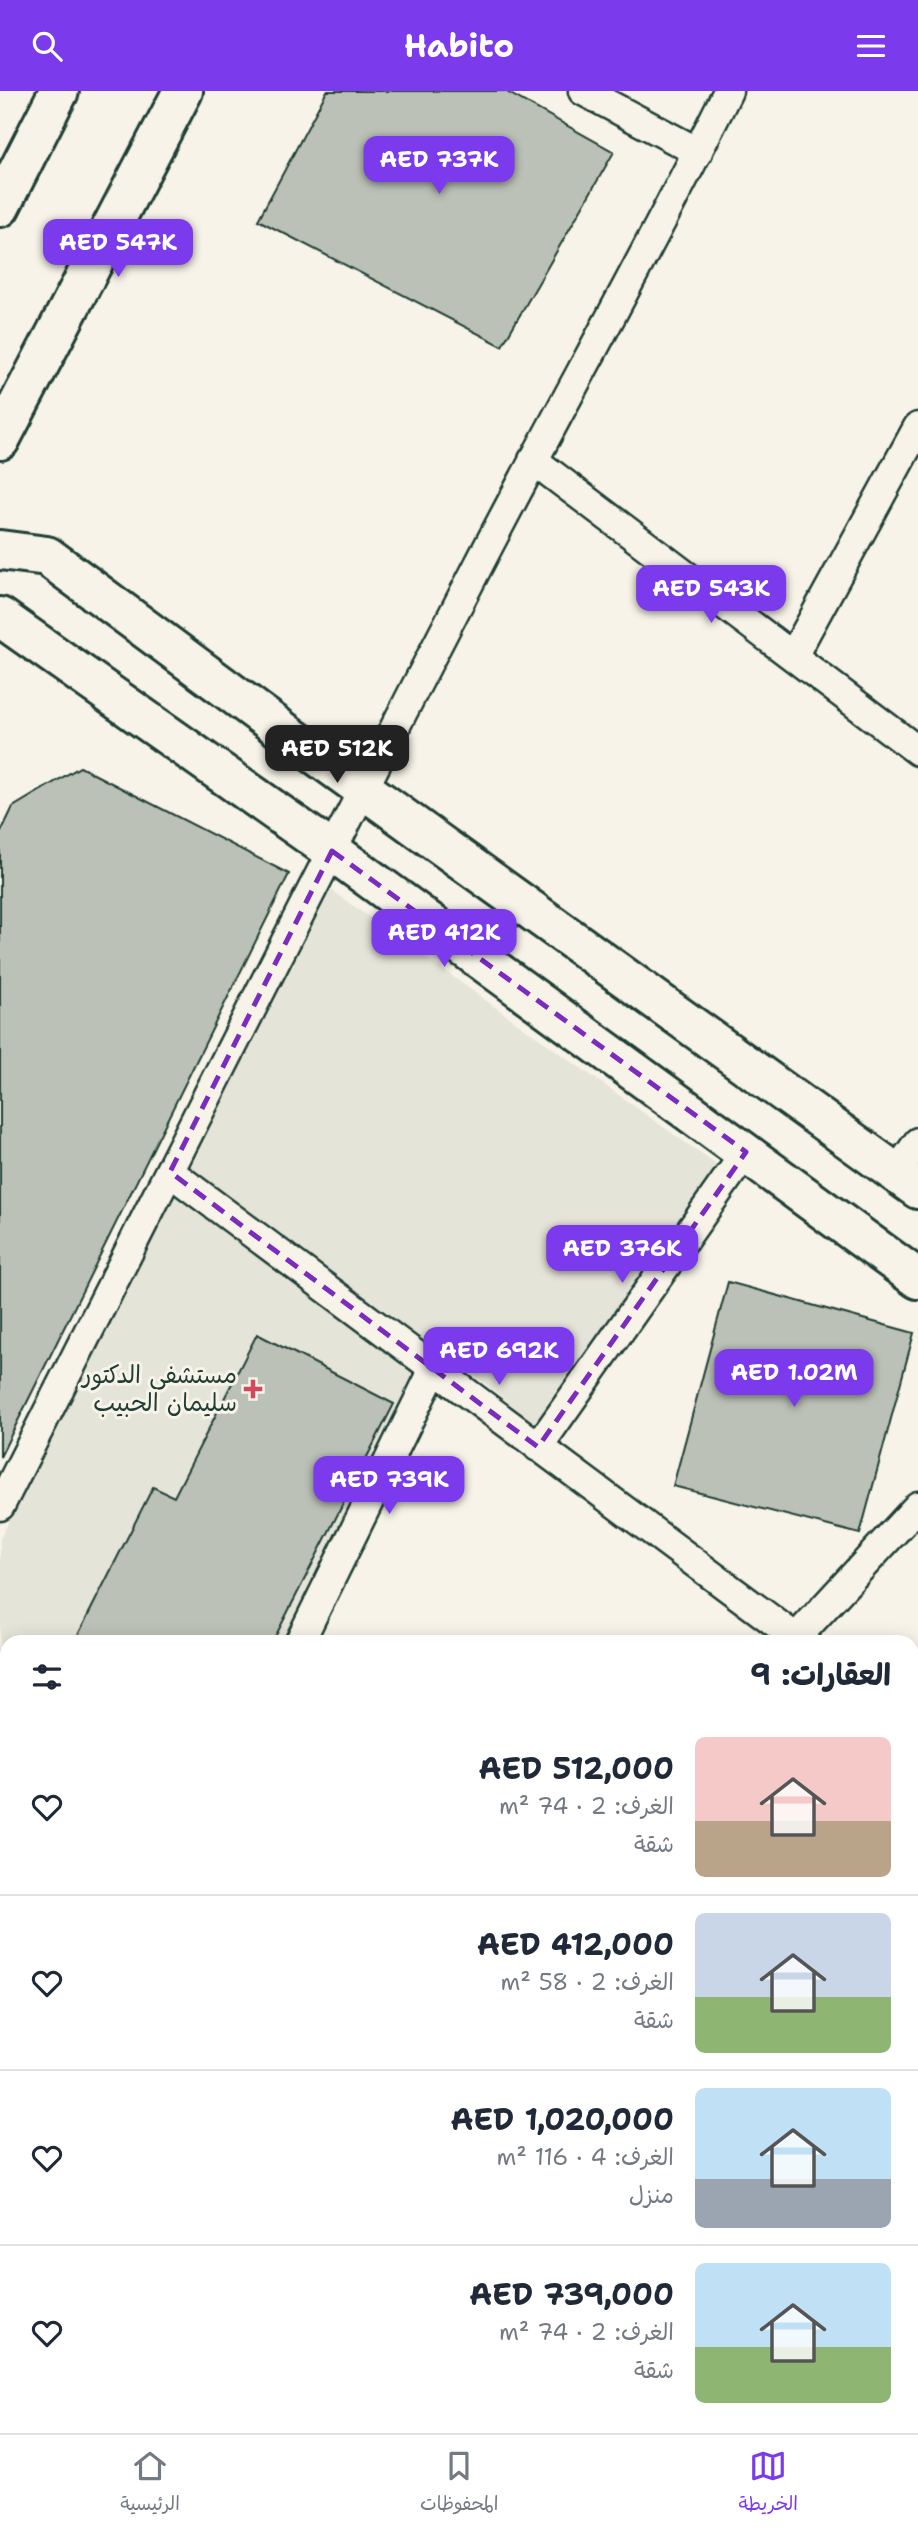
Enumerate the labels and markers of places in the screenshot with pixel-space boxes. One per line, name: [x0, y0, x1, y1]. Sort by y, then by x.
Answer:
pin: AED 737K: [367, 137, 511, 196]
pin: AED 547K: [46, 219, 190, 279]
pin: AED 543K: [639, 566, 783, 625]
pin: AED 512K: [265, 725, 409, 785]
pin: AED 412K: [372, 909, 516, 969]
pin: AED 376K: [550, 1225, 694, 1285]
pin: AED 692K: [427, 1327, 571, 1387]
pin: AED 1.02M: [714, 1349, 874, 1409]
place label: مستشفى الدكتور سليمان الحبيب: [80, 1359, 237, 1419]
marker: مستشفى الدكتور سليمان الحبيب: [243, 1379, 263, 1399]
pin: AED 739K: [317, 1457, 461, 1516]

